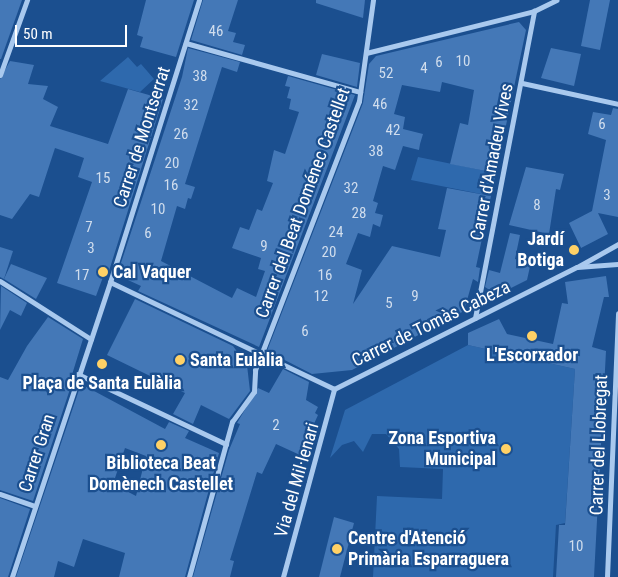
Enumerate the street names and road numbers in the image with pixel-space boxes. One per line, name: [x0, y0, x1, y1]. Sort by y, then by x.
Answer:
street label: Carrer de Montserrat: [109, 64, 175, 210]
street label: Carrer d'Amadeu Vives: [466, 81, 518, 243]
street label: Carrer del Beat Doménec Castellet: [251, 85, 355, 321]
street label: Carrer de Tomàs Cabeza: [348, 276, 514, 372]
street label: Carrer del Llobregat: [586, 374, 612, 516]
street label: Carrer Gran: [14, 411, 60, 495]
street label: Via del Mil·lenari: [270, 420, 324, 540]

